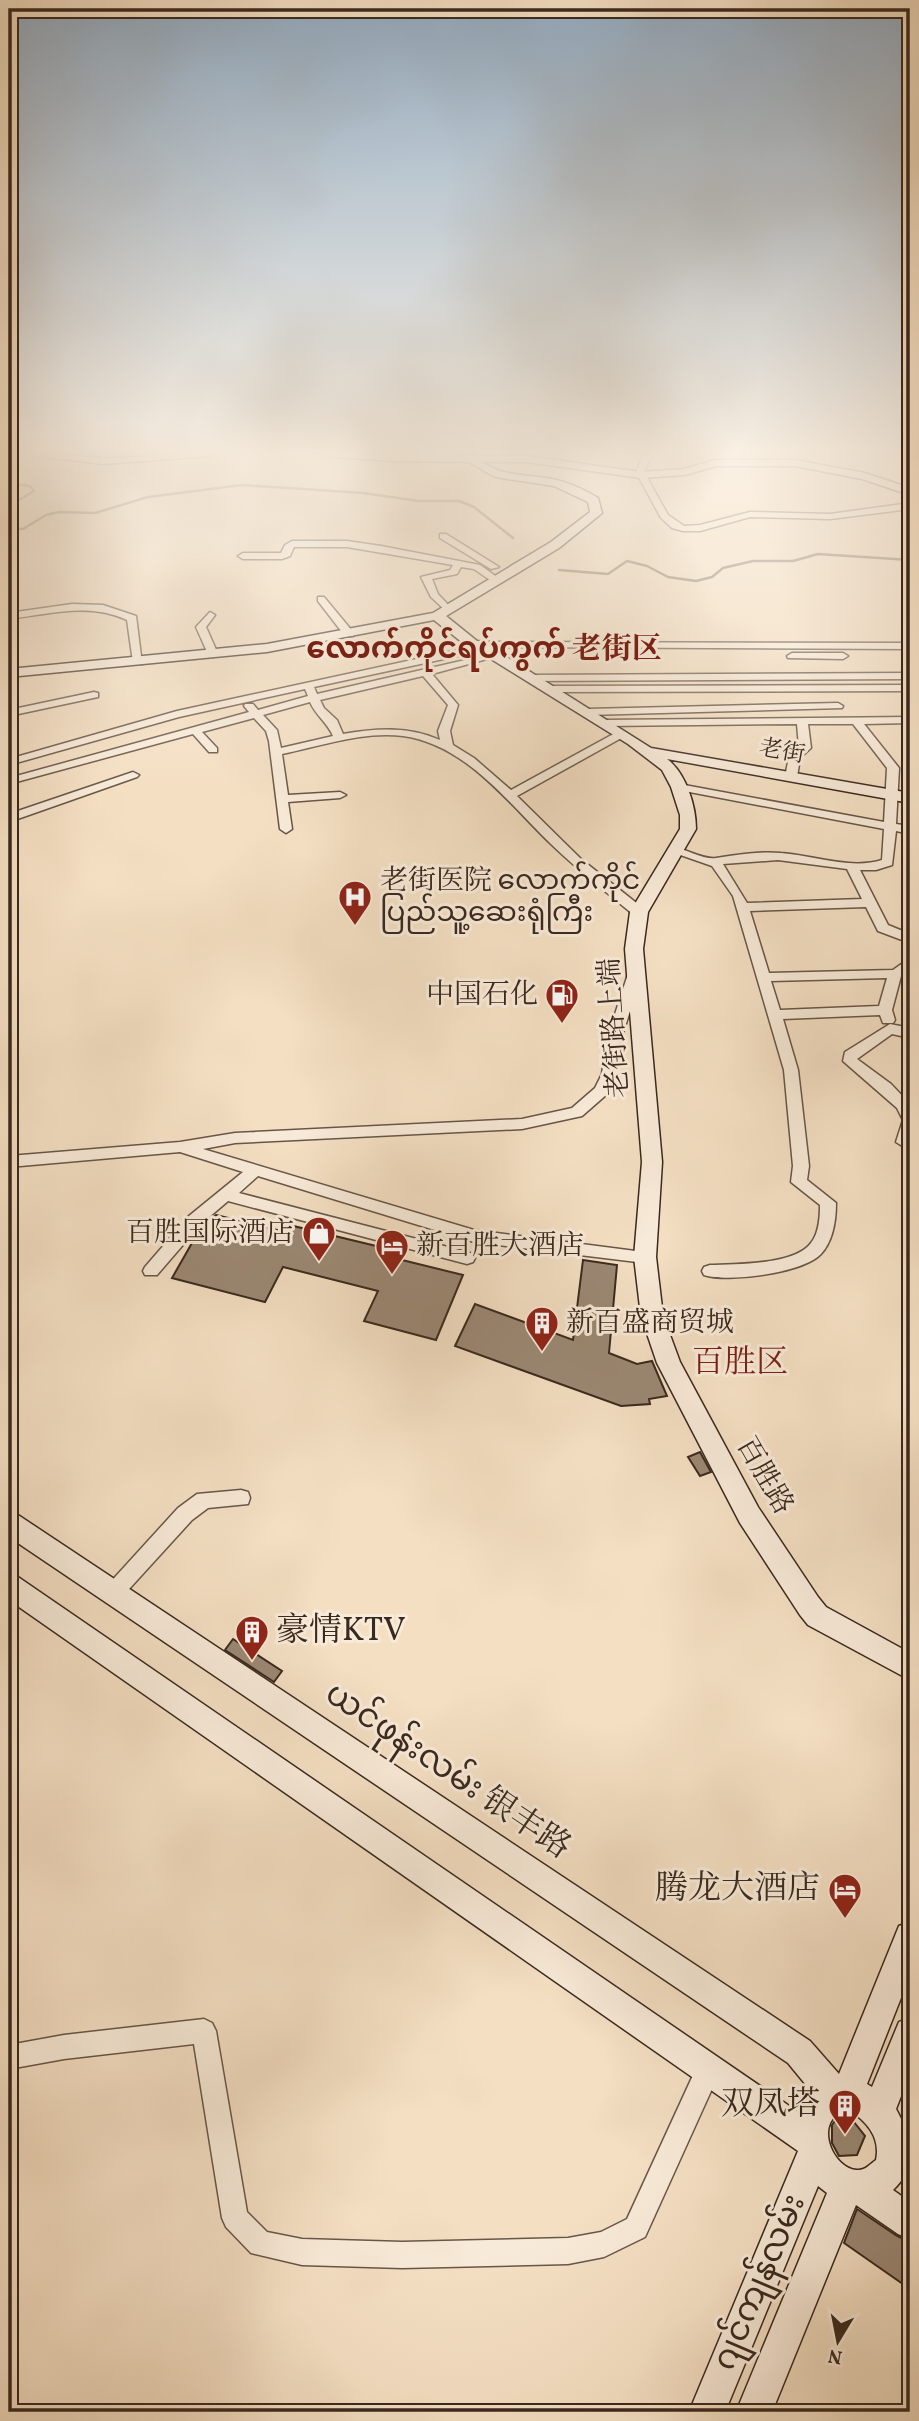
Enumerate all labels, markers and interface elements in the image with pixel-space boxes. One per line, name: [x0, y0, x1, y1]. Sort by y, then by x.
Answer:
district label: လောက်ကိုင်ရပ်ကွက် 老街区: [306, 627, 662, 672]
street label: 老街: [757, 732, 807, 772]
place label: 老街医院 လောက်ကိုင် ပြည်သူ့ဆေးရုံကြီး: [380, 861, 640, 934]
hospital icon: 老街医院 လောက်ကိုင် ပြည်သူ့ဆေးရုံကြီး: [336, 878, 374, 927]
street label: 老街路上端: [591, 957, 639, 1099]
place label: 中国石化: [426, 976, 538, 1015]
fuel station icon: 中国石化: [543, 976, 581, 1025]
place label: 百胜国际酒店: [126, 1214, 294, 1253]
shop icon: 百胜国际酒店: [300, 1214, 338, 1263]
hotel icon: 新百胜大酒店: [373, 1227, 411, 1276]
place label: 新百胜大酒店: [416, 1227, 584, 1266]
building icon: 新百盛商贸城: [523, 1304, 561, 1353]
place label: 新百盛商贸城: [566, 1304, 734, 1343]
district label: 百胜区: [692, 1342, 788, 1386]
street label: 百胜路: [726, 1430, 802, 1522]
place label: 豪情KTV: [276, 1609, 406, 1655]
building icon: 豪情KTV: [233, 1613, 271, 1662]
street label: ယင်ဖုန်းလမ်း 银丰路: [315, 1670, 581, 1871]
place label: 腾龙大酒店: [655, 1867, 820, 1913]
hotel icon: 腾龙大酒店: [826, 1871, 864, 1920]
place label: 双凤塔: [721, 2083, 820, 2129]
building icon: 双凤塔: [826, 2087, 864, 2136]
street label: ဂျင်ကျန်လမ်း: [700, 2187, 819, 2378]
north arrow: [804, 2306, 874, 2376]
text: N: [826, 2342, 844, 2370]

